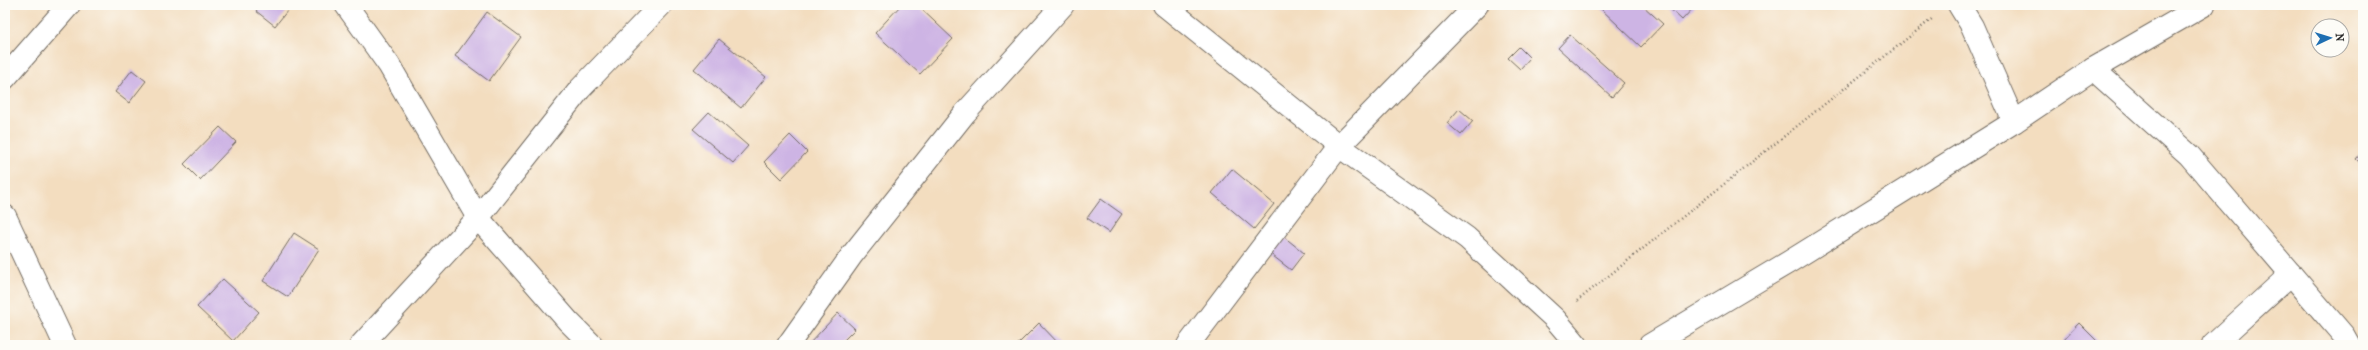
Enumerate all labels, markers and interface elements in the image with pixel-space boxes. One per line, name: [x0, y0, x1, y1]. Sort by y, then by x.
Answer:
north arrow: [2310, 18, 2350, 58]
text: N: [2333, 33, 2346, 43]

